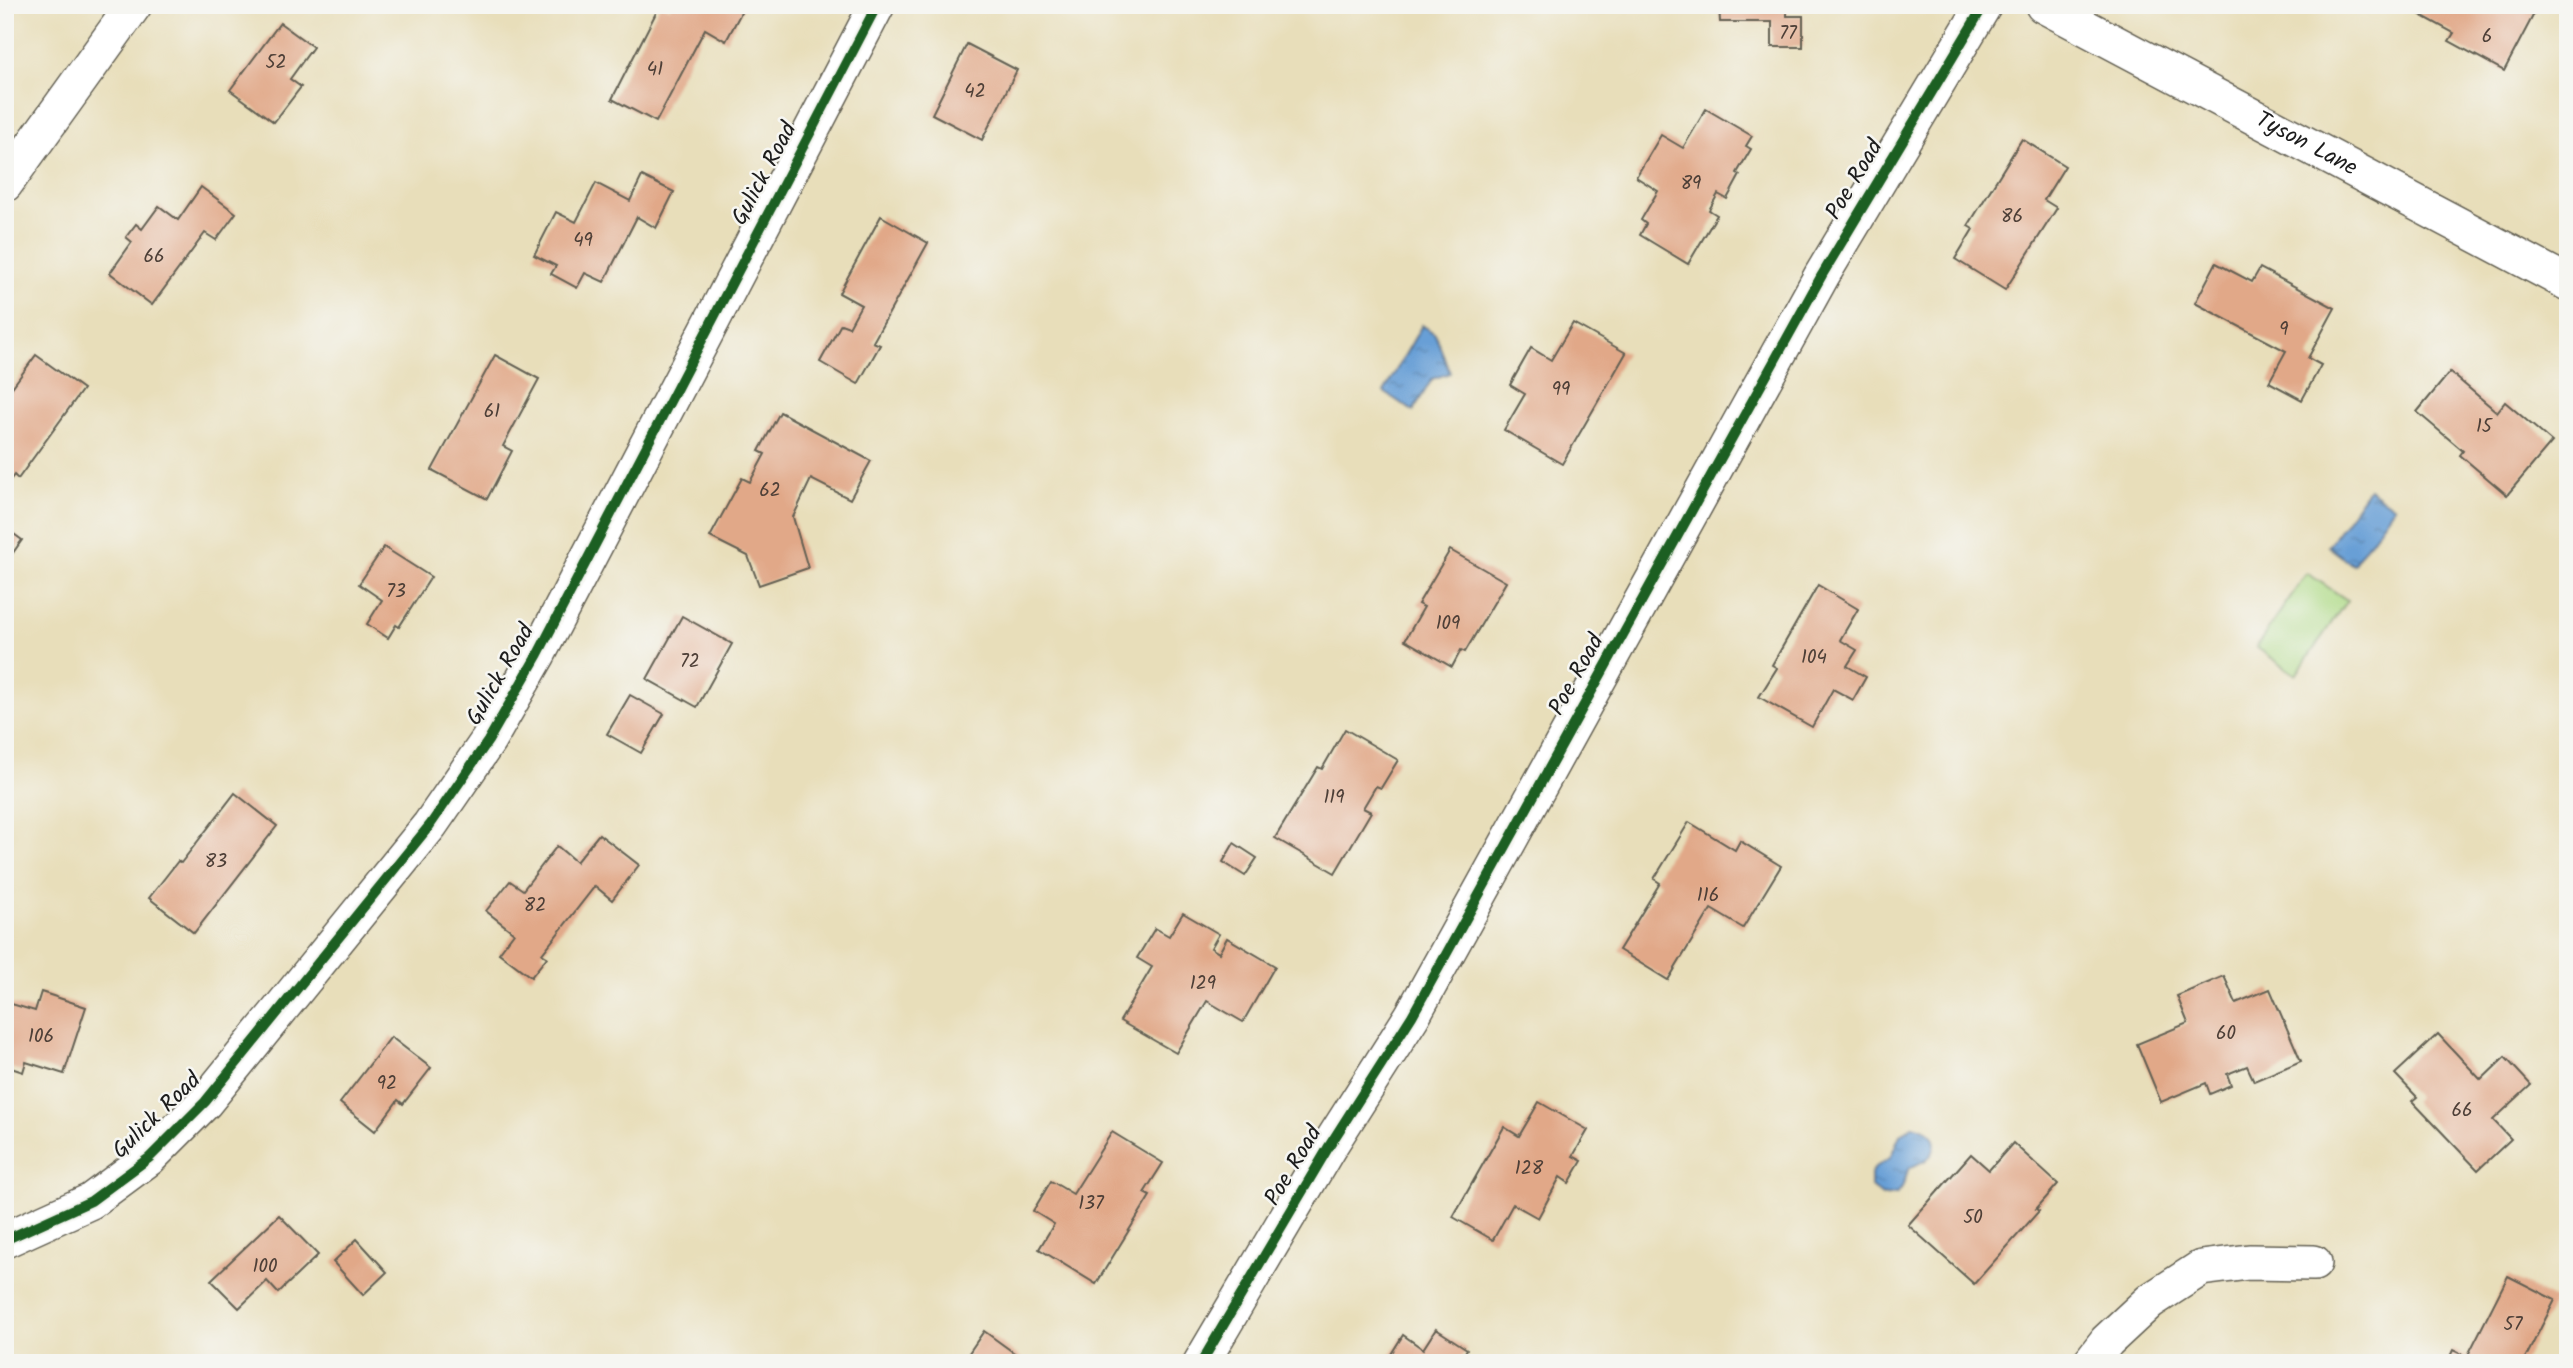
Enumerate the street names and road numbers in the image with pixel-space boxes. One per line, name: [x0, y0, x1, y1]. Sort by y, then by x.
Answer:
street label: Tyson Lane: [2249, 103, 2364, 186]
street label: Gulick Road: [723, 115, 808, 232]
street label: Poe Road: [1817, 132, 1894, 227]
street label: Gulick Road: [457, 617, 545, 733]
street label: Poe Road: [1540, 627, 1614, 722]
street label: Gulick Road: [104, 1064, 210, 1168]
street label: Poe Road: [1256, 1118, 1333, 1213]

